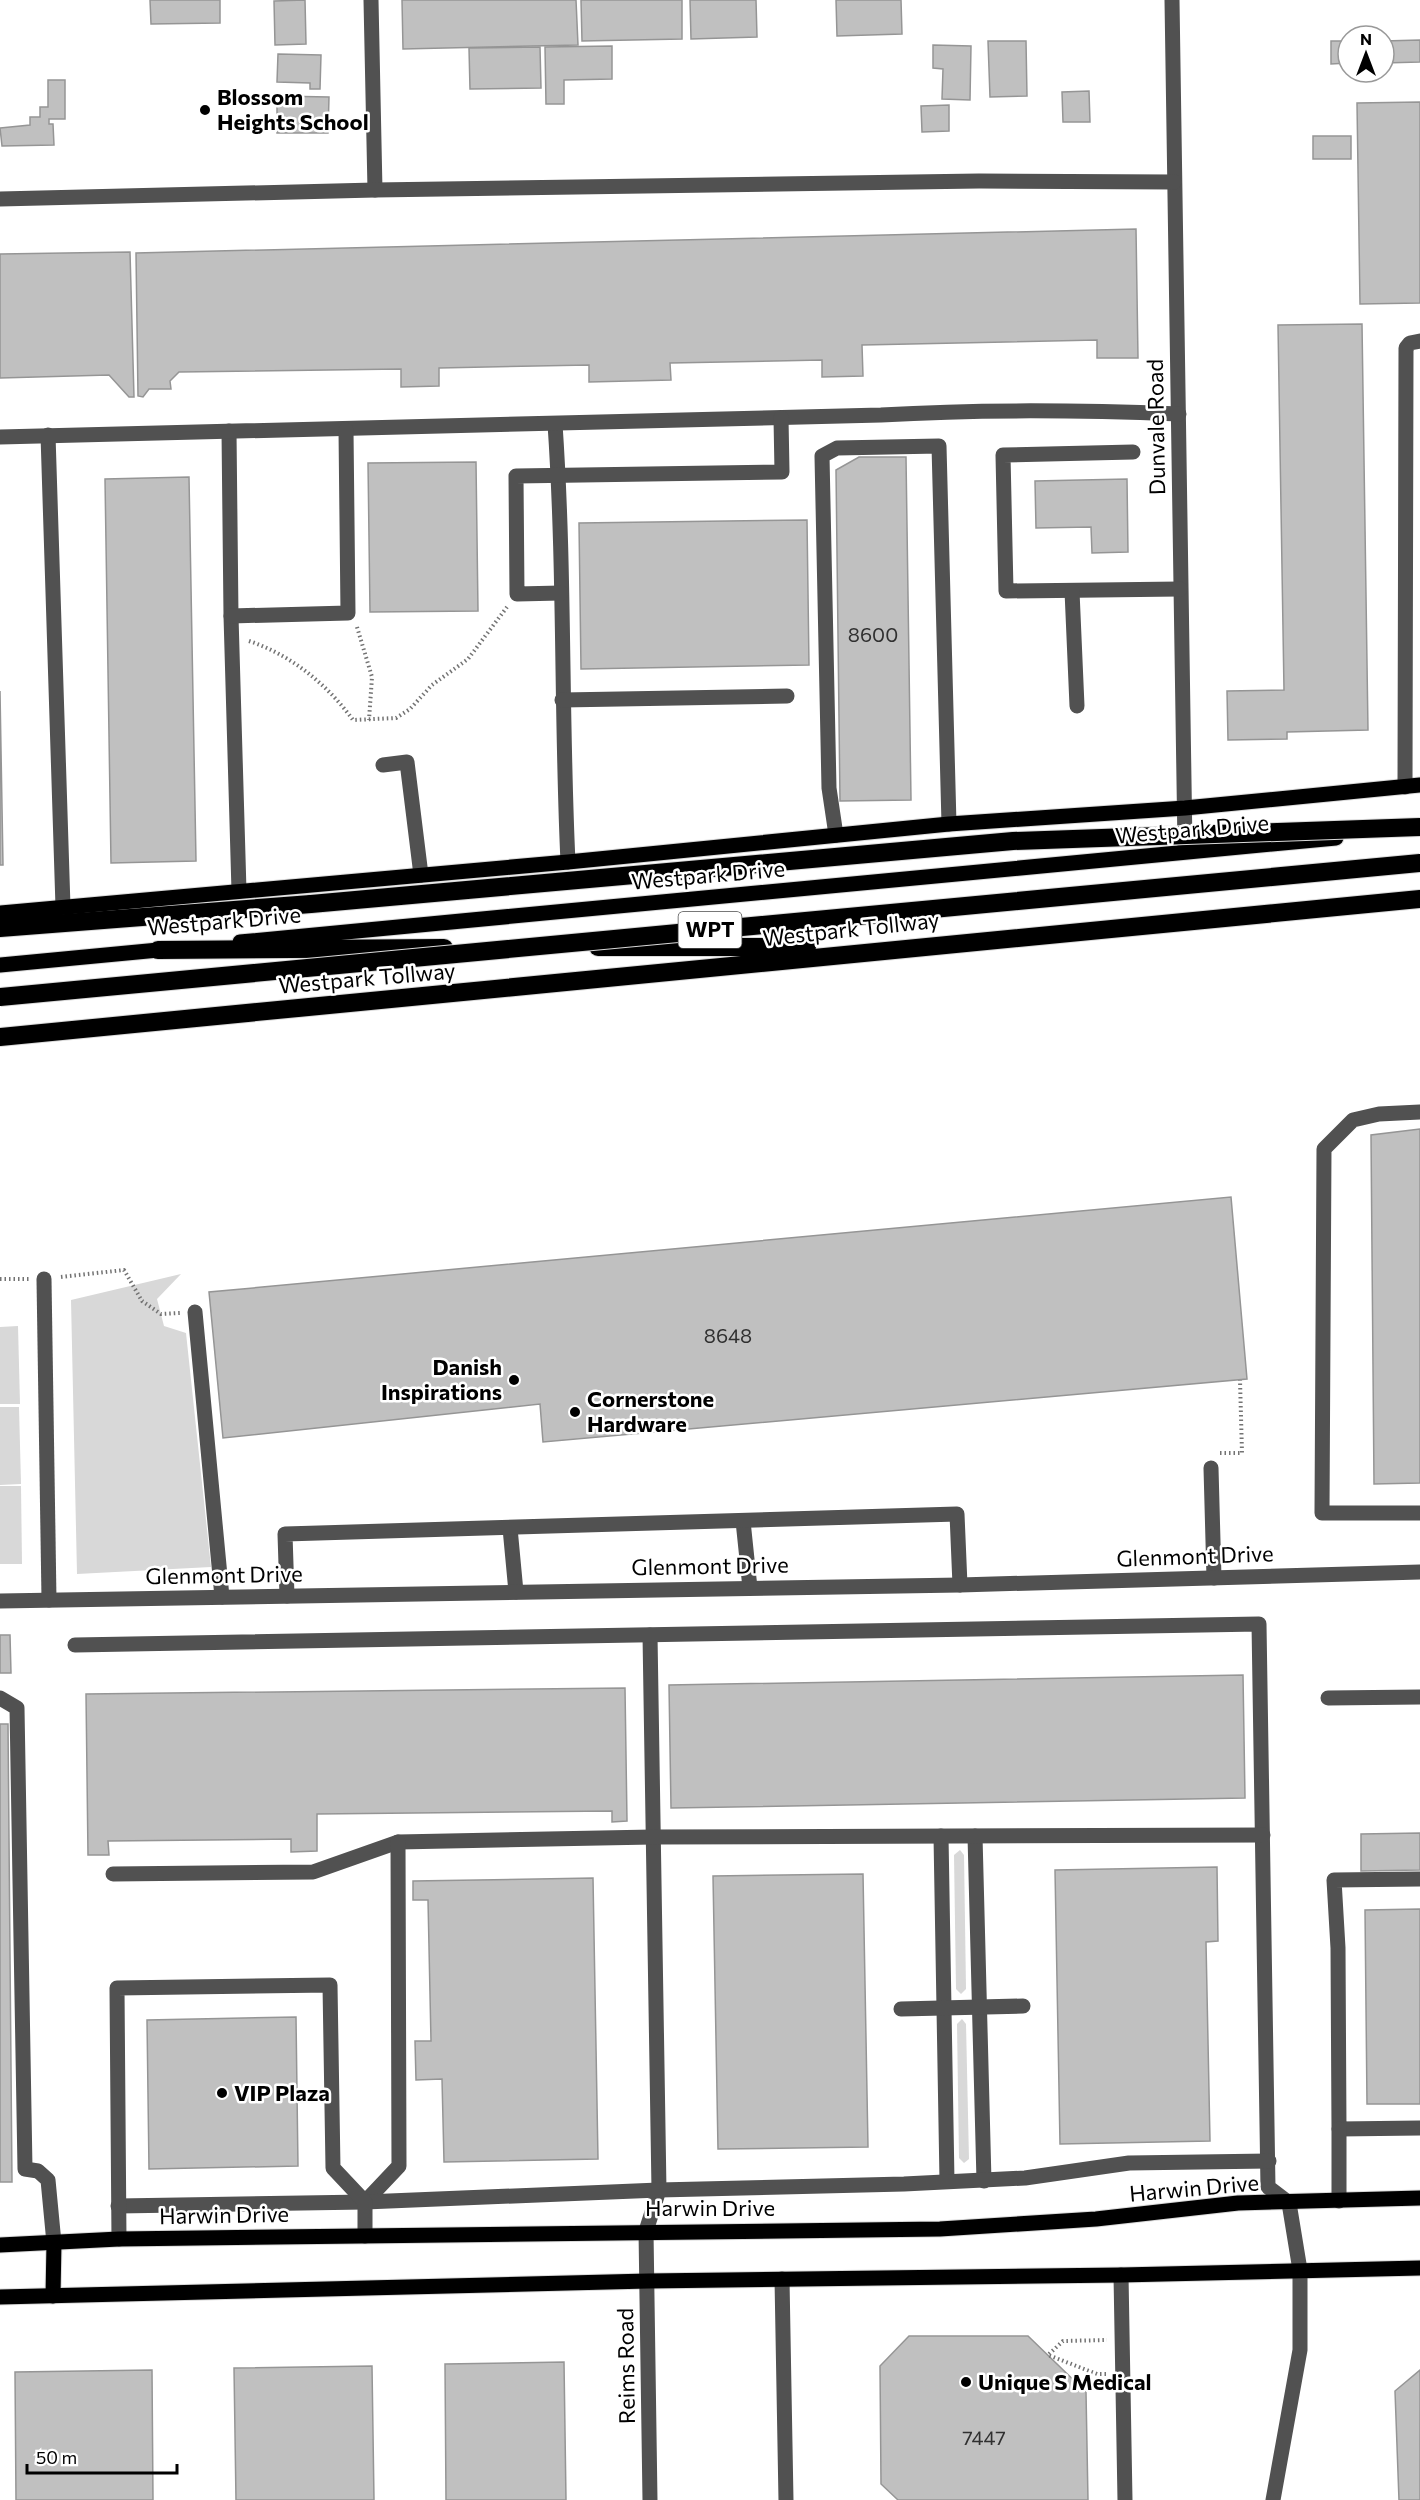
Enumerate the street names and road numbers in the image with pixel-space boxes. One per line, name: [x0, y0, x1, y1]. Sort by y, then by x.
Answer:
street label: Dunvale Road: [1141, 359, 1170, 495]
street label: Westpark Drive: [1114, 808, 1270, 849]
street label: Westpark Drive: [630, 854, 786, 895]
street label: Westpark Drive: [146, 900, 302, 941]
street label: Westpark Tollway: [761, 906, 941, 951]
road number: WPT: [678, 912, 742, 948]
street label: Westpark Tollway: [277, 956, 457, 999]
street label: Glenmont Drive: [1116, 1539, 1274, 1572]
street label: Glenmont Drive: [631, 1551, 789, 1580]
street label: Glenmont Drive: [145, 1560, 303, 1589]
street label: Harwin Drive: [1128, 2168, 1260, 2207]
street label: Harwin Drive: [645, 2194, 775, 2221]
street label: Harwin Drive: [159, 2200, 289, 2229]
street label: Reims Road: [611, 2308, 640, 2424]

